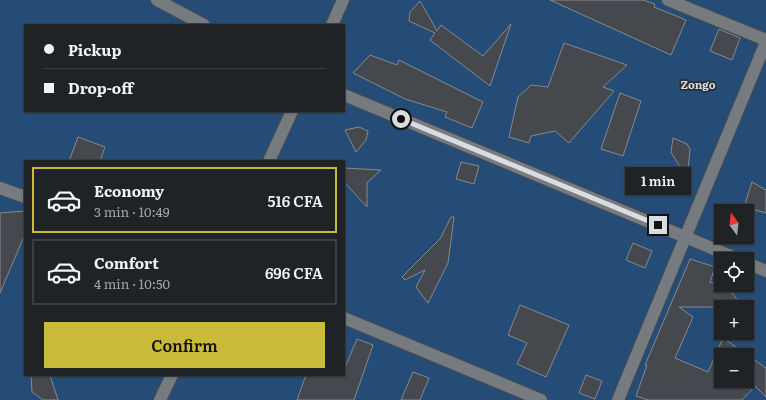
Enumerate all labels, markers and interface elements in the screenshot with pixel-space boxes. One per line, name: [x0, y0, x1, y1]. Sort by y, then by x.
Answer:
text: Pickup: [68, 38, 121, 61]
text: Drop-off: [68, 76, 133, 99]
district label: Zongo: [680, 76, 716, 92]
route start: [392, 110, 410, 128]
callout: 1 min: [625, 167, 691, 195]
text: 1 min: [641, 171, 675, 190]
text: Economy: [94, 179, 164, 202]
icon: car: [46, 182, 82, 218]
text: 516 CFA: [268, 189, 323, 212]
text: 3 min · 10:49: [94, 202, 170, 221]
north arrow: [714, 204, 754, 244]
map controls: [714, 204, 754, 388]
route end: [649, 216, 667, 234]
text: Comfort: [94, 251, 159, 274]
button: locate: [714, 252, 754, 292]
icon: car: [46, 254, 82, 290]
text: 696 CFA: [265, 261, 323, 284]
text: 4 min · 10:50: [94, 274, 170, 293]
button: +: [714, 300, 754, 340]
button: Confirm: [44, 322, 325, 368]
button: −: [714, 348, 754, 388]

